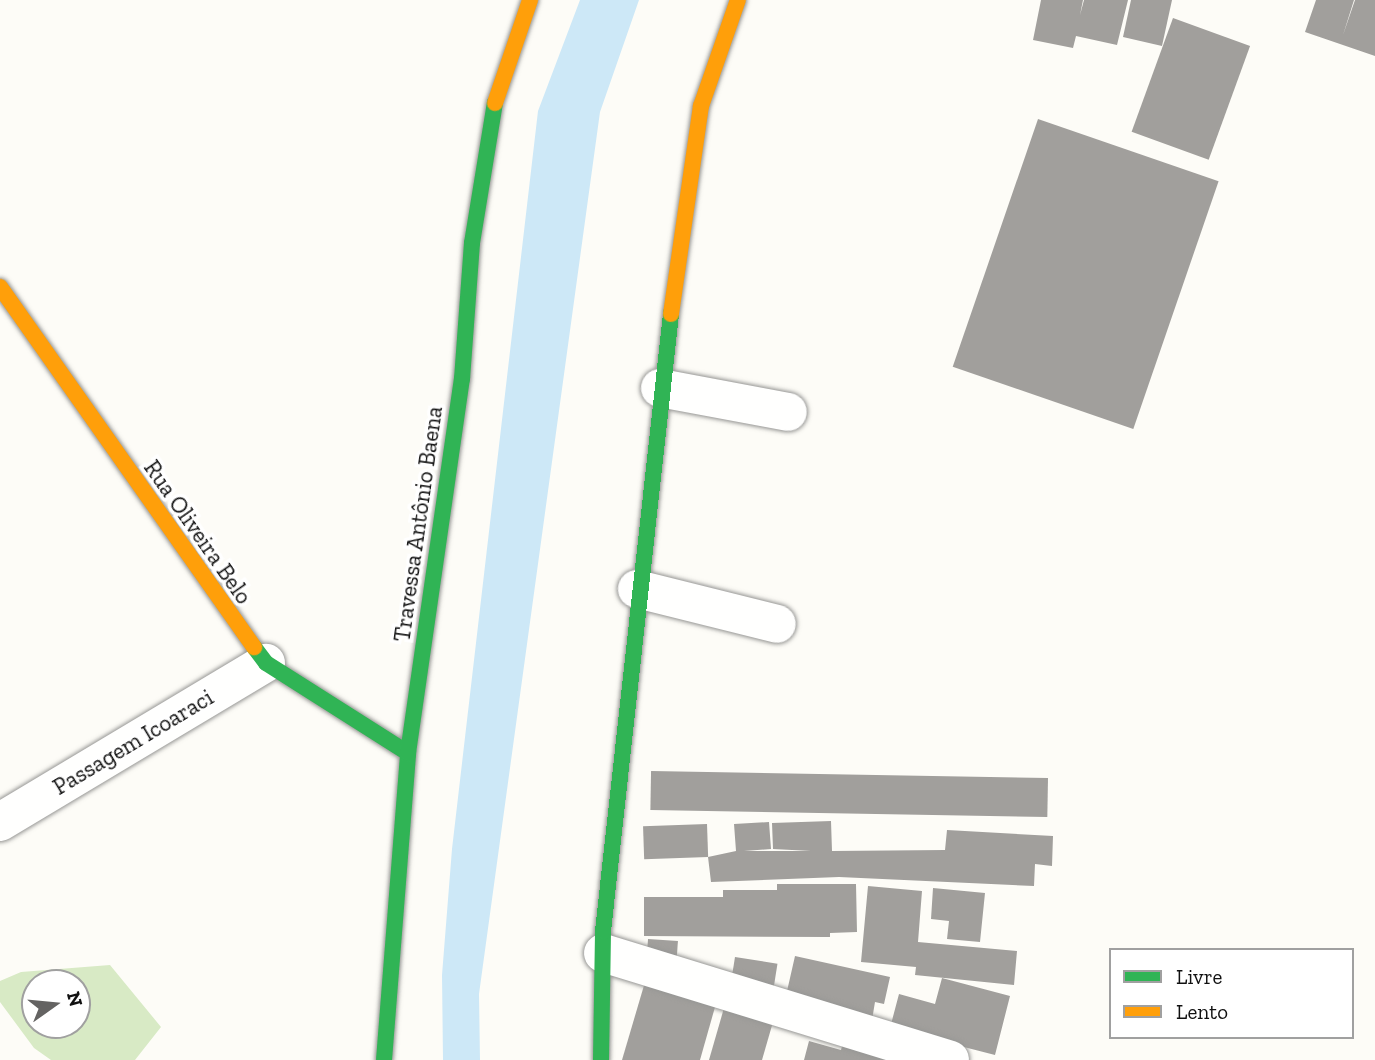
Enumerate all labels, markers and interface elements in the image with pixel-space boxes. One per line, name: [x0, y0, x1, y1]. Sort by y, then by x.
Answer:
street label: Travessa Antônio Baena: [388, 404, 448, 644]
street label: Rua Oliveira Belo: [138, 455, 258, 609]
street label: Passagem Icoaraci: [48, 683, 218, 801]
legend: [1109, 948, 1354, 1039]
text: Livre: [1176, 964, 1222, 989]
north arrow: [21, 969, 91, 1039]
text: N: [62, 989, 88, 1009]
text: Lento: [1176, 999, 1228, 1024]

